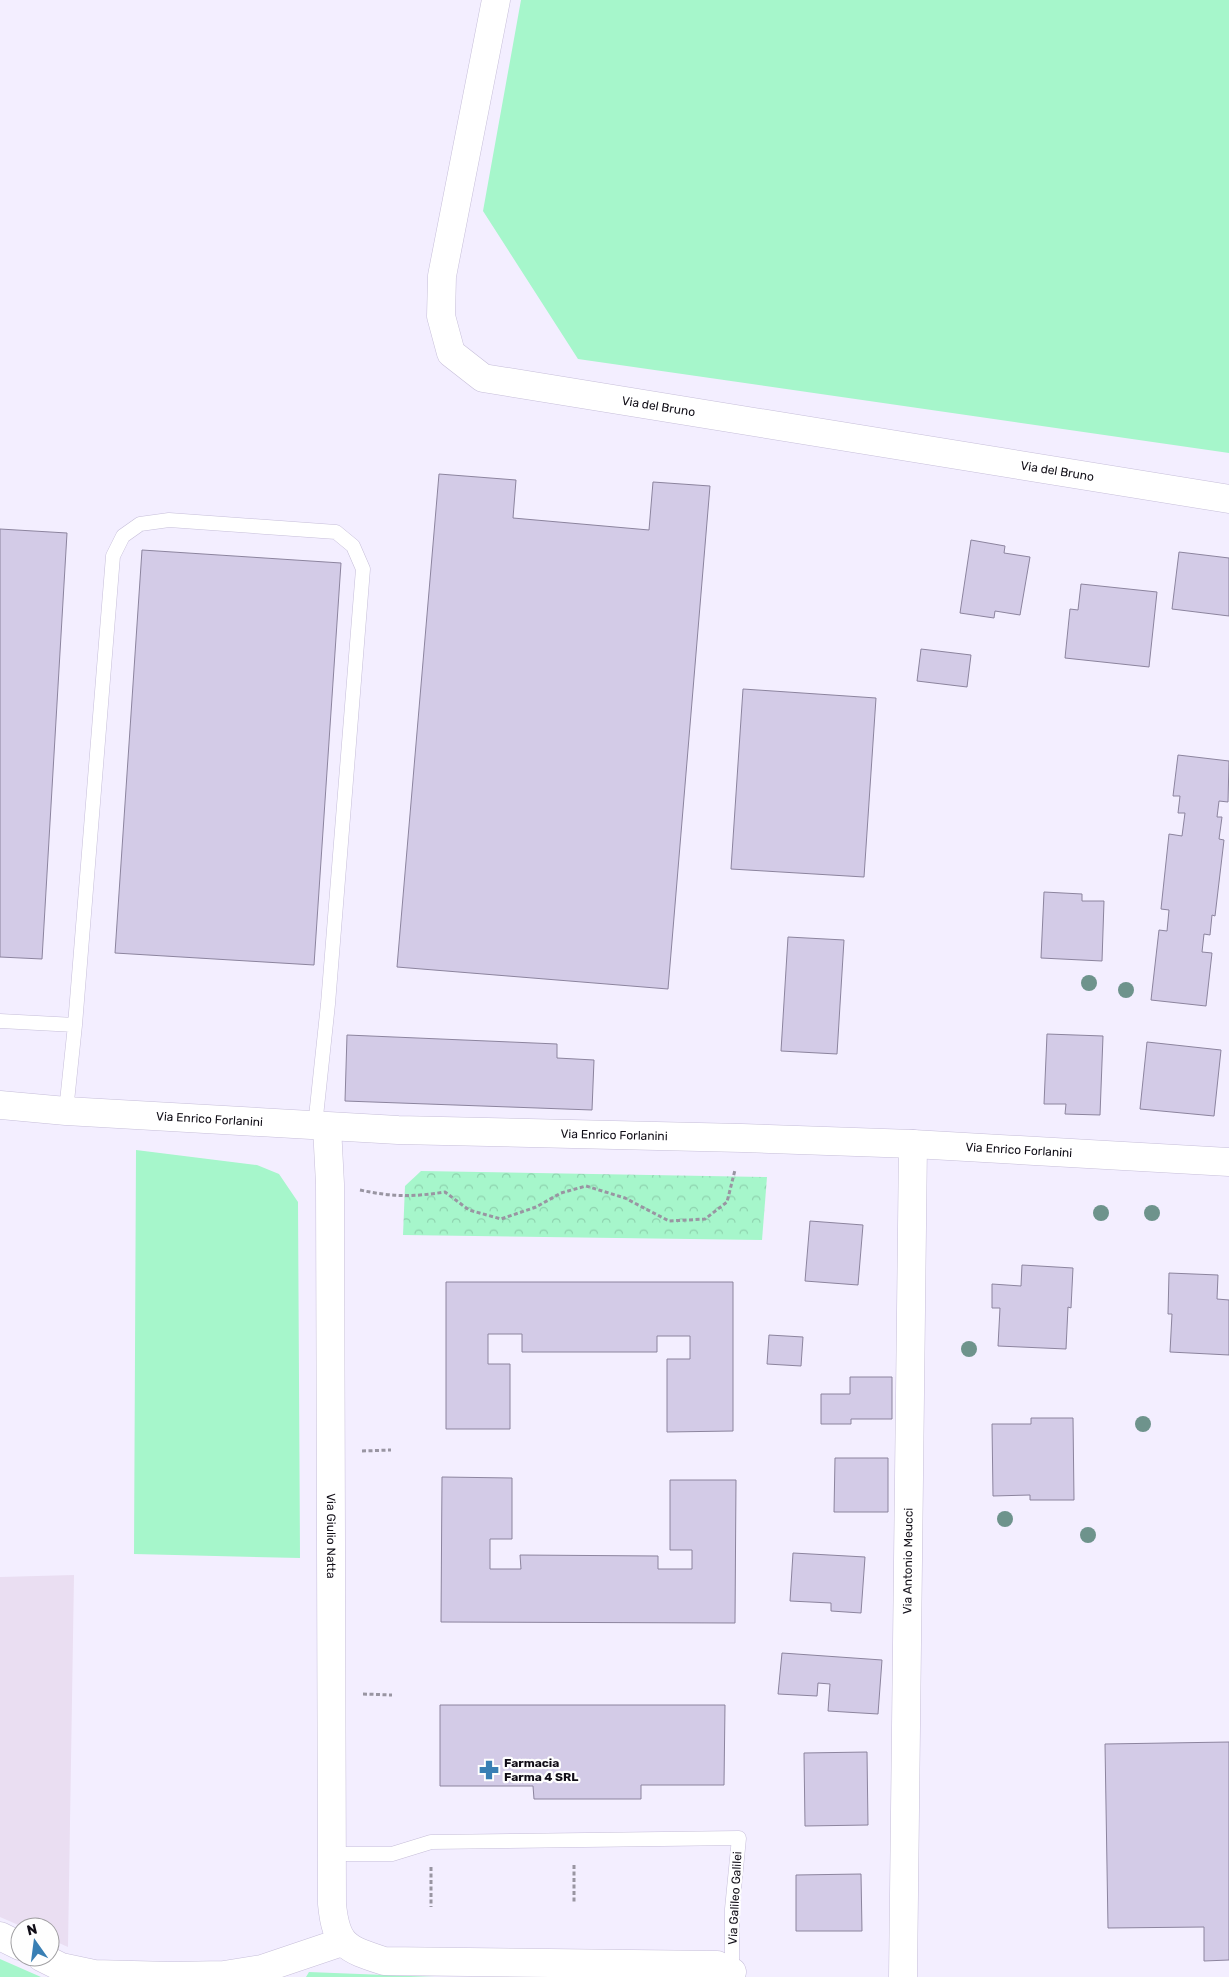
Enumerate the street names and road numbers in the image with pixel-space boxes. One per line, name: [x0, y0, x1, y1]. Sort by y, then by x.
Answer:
street label: Via del Bruno: [621, 394, 696, 419]
street label: Via del Bruno: [1020, 458, 1095, 484]
street label: Via Enrico Forlanini: [156, 1109, 263, 1129]
street label: Via Enrico Forlanini: [560, 1127, 668, 1143]
street label: Via Enrico Forlanini: [965, 1140, 1073, 1160]
street label: Via Giulio Natta: [324, 1493, 338, 1579]
street label: Via Antonio Meucci: [900, 1508, 916, 1614]
street label: Via Galileo Galilei: [726, 1851, 744, 1945]

